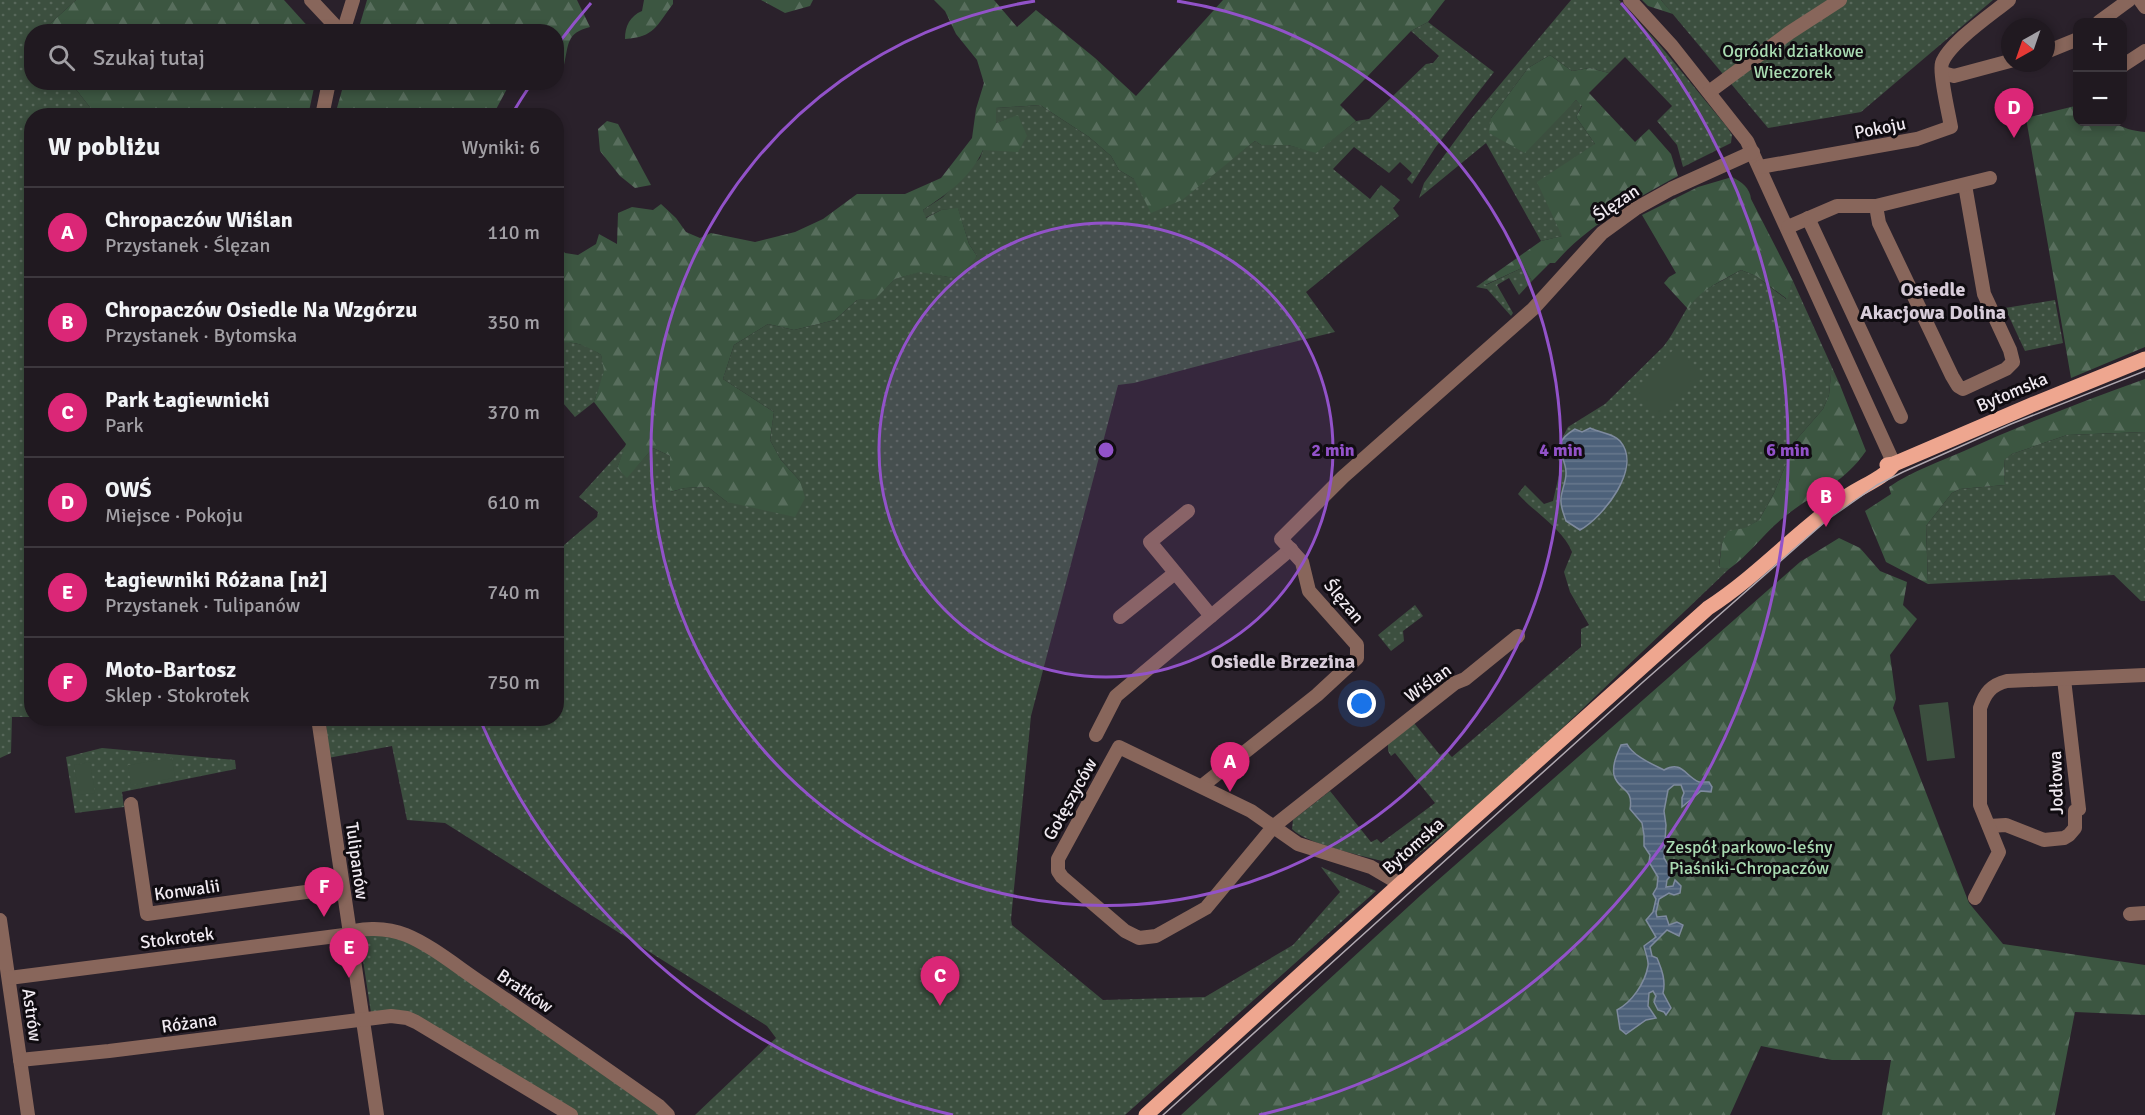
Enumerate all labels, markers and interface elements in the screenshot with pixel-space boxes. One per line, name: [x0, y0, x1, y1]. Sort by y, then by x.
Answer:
north arrow: [2001, 18, 2055, 72]
map controls: [2073, 18, 2127, 126]
button: +: [2073, 18, 2127, 72]
search box: [24, 24, 564, 90]
park label: Ogródki działkowe Wieczorek: [1722, 40, 1864, 83]
icon: search: [45, 41, 78, 74]
text: Szukaj tutaj: [93, 44, 205, 71]
button: −: [2073, 72, 2127, 126]
pin: D: [1994, 88, 2034, 138]
street label: Pokoju: [1852, 112, 1908, 144]
text: W pobliżu: [48, 131, 160, 163]
text: Wyniki: 6: [461, 135, 540, 160]
street label: Ślęzan: [1589, 180, 1643, 226]
text: Chropaczów Wiślan: [105, 206, 293, 233]
text: A: [61, 220, 74, 245]
text: 110 m: [487, 220, 540, 245]
text: Przystanek · Ślęzan: [105, 233, 270, 258]
district label: Osiedle Akacjowa Dolina: [1860, 277, 2006, 325]
text: Chropaczów Osiedle Na Wzgórzu: [105, 296, 417, 323]
text: B: [61, 310, 74, 335]
text: 350 m: [487, 310, 540, 335]
text: Przystanek · Bytomska: [105, 323, 297, 348]
street label: Bytomska: [1973, 367, 2051, 417]
text: Park Łagiewnicki: [105, 386, 270, 413]
text: C: [61, 400, 74, 425]
text: 370 m: [487, 400, 540, 425]
text: Park: [105, 413, 143, 438]
text: 2 min: [1311, 439, 1355, 461]
text: 4 min: [1539, 439, 1583, 461]
text: 6 min: [1766, 439, 1810, 461]
centre of rings: [1096, 440, 1116, 460]
text: OWŚ: [105, 476, 152, 503]
pin: B: [1806, 478, 1846, 527]
text: D: [61, 490, 74, 515]
text: 610 m: [487, 490, 540, 515]
text: Miejsce · Pokoju: [105, 503, 243, 528]
text: Łagiewniki Różana [nż]: [105, 566, 328, 593]
street label: Ślęzan: [1319, 574, 1369, 628]
text: E: [62, 580, 73, 605]
text: 740 m: [487, 580, 540, 605]
text: Przystanek · Tulipanów: [105, 593, 300, 618]
district label: Osiedle Brzezina: [1211, 649, 1355, 674]
text: Moto-Bartosz: [105, 656, 236, 683]
street label: Wiślan: [1400, 659, 1456, 707]
text: F: [62, 670, 73, 695]
text: 750 m: [487, 670, 540, 695]
text: Sklep · Stokrotek: [105, 683, 249, 708]
your location: [1347, 689, 1376, 718]
pin: A: [1210, 742, 1250, 792]
street label: Jodłowa: [2044, 751, 2068, 815]
street label: Gołęszyców: [1038, 754, 1102, 844]
street label: Bytomska: [1378, 813, 1448, 879]
street label: Tulipanów: [341, 821, 373, 901]
park label: Zespół parkowo-leśny Piaśniki-Chropaczów: [1666, 836, 1833, 879]
pin: F: [304, 868, 344, 917]
street label: Konwalii: [153, 874, 221, 906]
street label: Stokrotek: [139, 923, 215, 953]
pin: E: [330, 928, 368, 978]
pin: C: [920, 956, 960, 1006]
street label: Bratków: [493, 964, 557, 1018]
street label: Astrów: [17, 987, 47, 1043]
street label: Różana: [160, 1008, 218, 1038]

